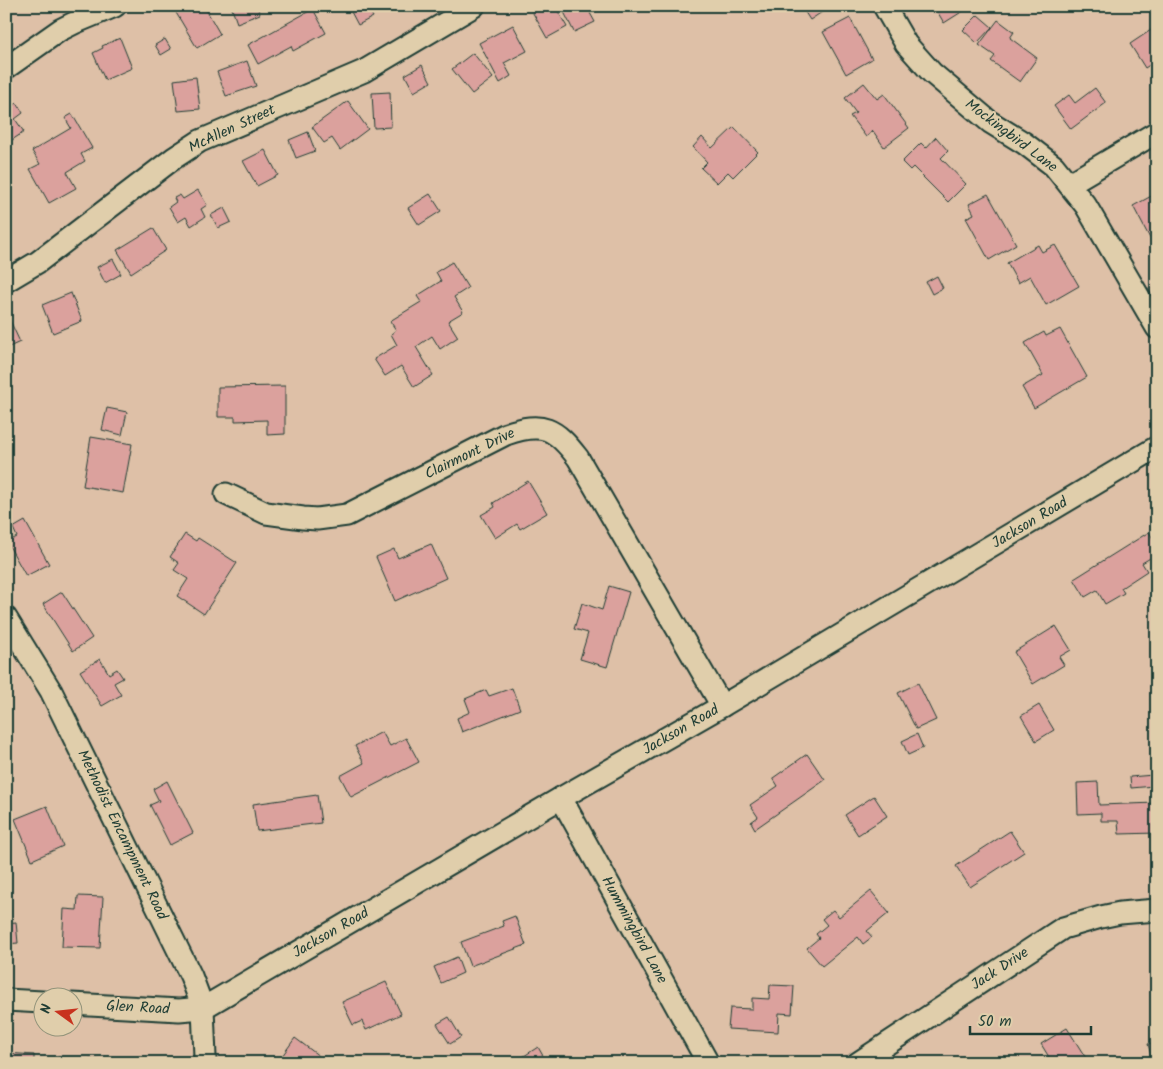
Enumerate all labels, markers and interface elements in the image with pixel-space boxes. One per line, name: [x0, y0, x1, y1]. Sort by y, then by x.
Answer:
street label: Mockingbird Lane: [959, 93, 1063, 179]
street label: McAllen Street: [184, 98, 280, 160]
street label: Clairmont Drive: [421, 422, 520, 486]
street label: Jackson Road: [987, 491, 1073, 555]
street label: Jackson Road: [638, 698, 724, 762]
street label: Methodist Encampment Road: [70, 746, 174, 925]
street label: Hummingbird Lane: [594, 872, 674, 988]
street label: Jackson Road: [288, 901, 374, 965]
street label: Jack Drive: [966, 941, 1034, 997]
north arrow: [32, 986, 82, 1036]
street label: Glen Road: [106, 994, 171, 1022]
text: N: [35, 1002, 58, 1016]
scale bar: [970, 1004, 1092, 1036]
text: 50 m: [978, 1010, 1012, 1034]

